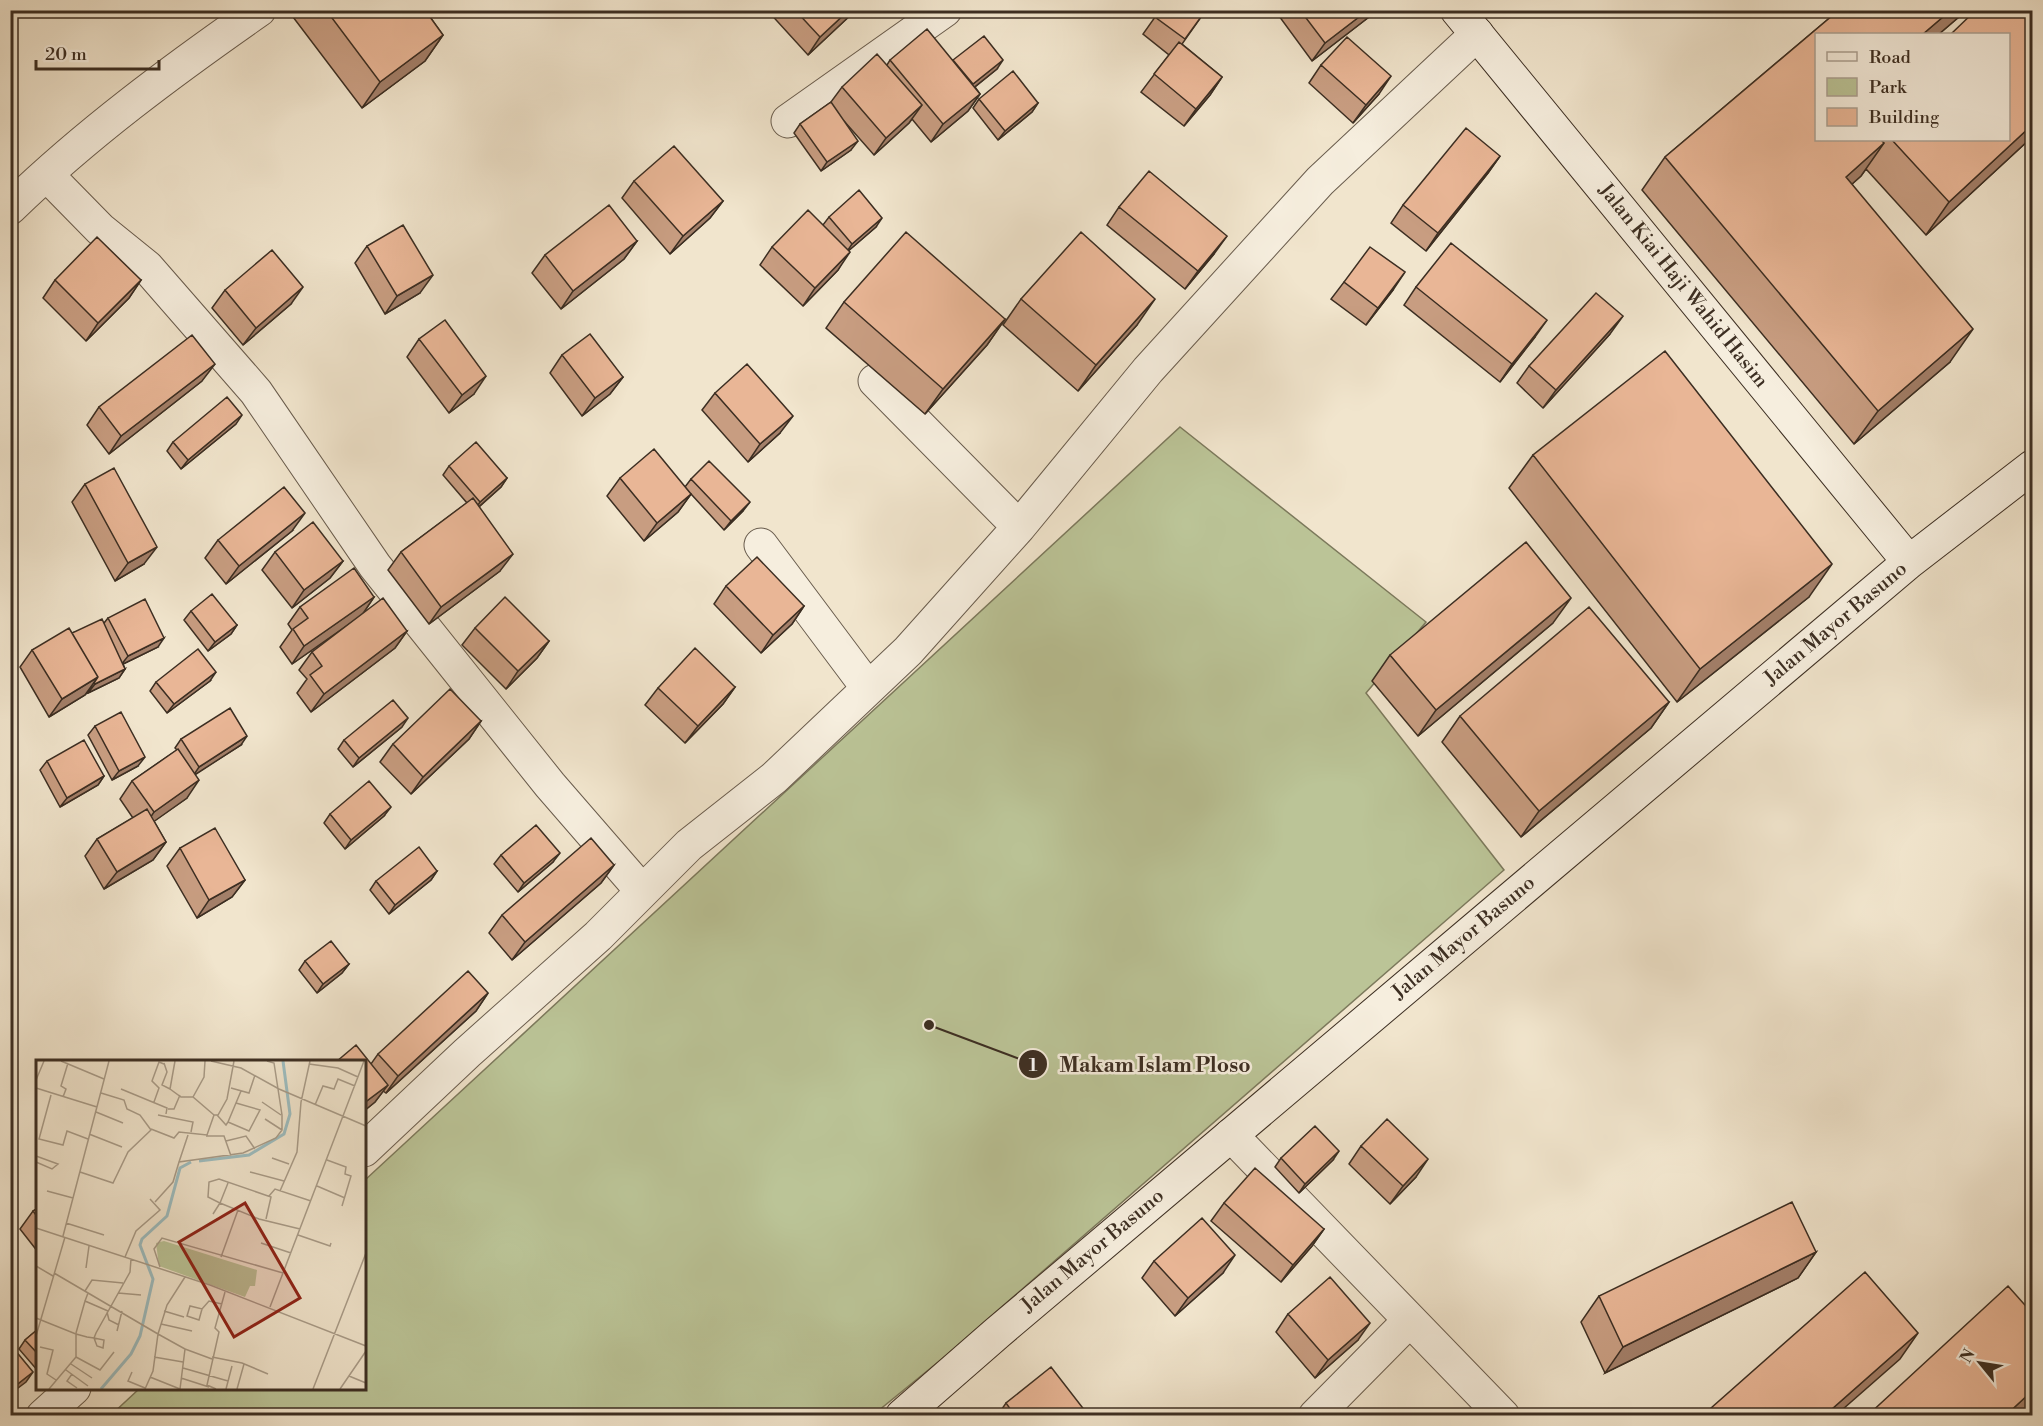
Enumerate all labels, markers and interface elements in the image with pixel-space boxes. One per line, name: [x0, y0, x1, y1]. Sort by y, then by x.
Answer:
scale bar: [36, 33, 159, 71]
legend: [1815, 33, 2010, 141]
text: 20 m: [45, 43, 87, 66]
text: Road: [1869, 46, 1912, 69]
text: Park: [1869, 76, 1908, 99]
text: Building: [1868, 106, 1940, 129]
street label: Jalan Kiai Haji Wahid Hasim: [1592, 178, 1774, 394]
street label: Jalan Mayor Basuno: [1759, 557, 1913, 692]
street label: Jalan Mayor Basuno: [1387, 871, 1541, 1006]
callout: Makam Islam Ploso: [1018, 1045, 1263, 1084]
text: Makam Islam Ploso: [1059, 1053, 1251, 1079]
text: 1: [1029, 1054, 1038, 1077]
inset map: [36, 1060, 366, 1390]
street label: Jalan Mayor Basuno: [1016, 1184, 1170, 1319]
north arrow: [1950, 1333, 2010, 1393]
text: N: [1956, 1345, 1980, 1366]

